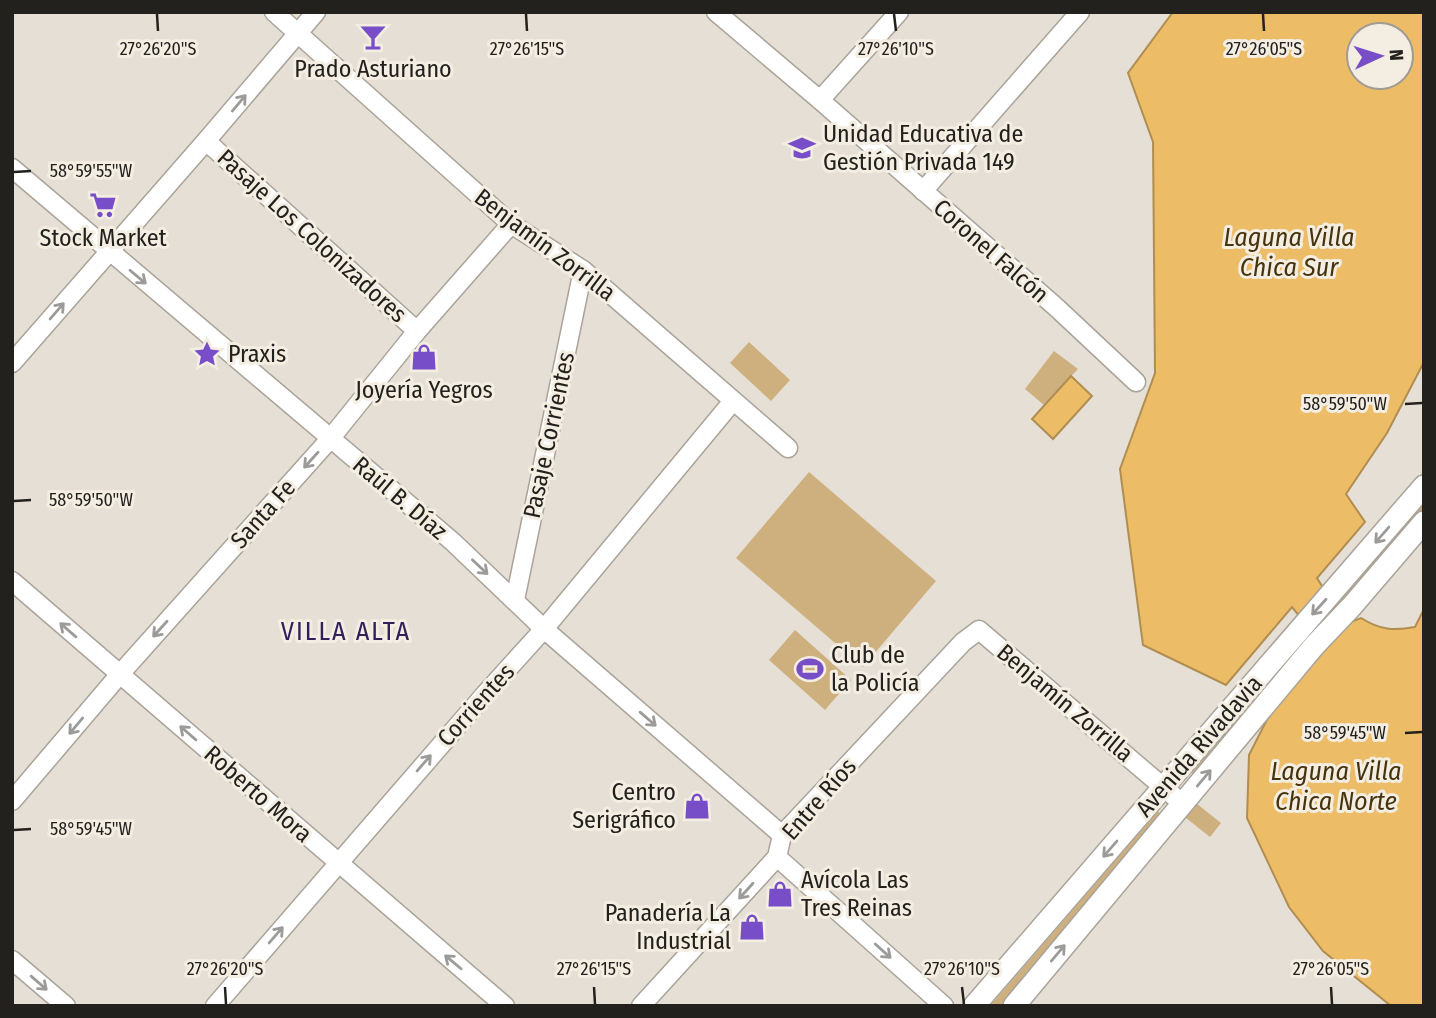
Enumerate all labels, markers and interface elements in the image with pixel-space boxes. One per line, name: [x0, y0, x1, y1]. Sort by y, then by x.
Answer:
north arrow: [1345, 21, 1415, 91]
bar icon: Prado Asturiano: [358, 22, 388, 52]
text: 27°26'20"S: [120, 38, 196, 60]
text: 27°26'15"S: [490, 38, 564, 60]
text: 27°26'10"S: [858, 38, 934, 60]
text: 27°26'05"S: [1226, 38, 1302, 60]
text: N: [1385, 48, 1408, 61]
place label: Prado Asturiano: [294, 55, 452, 83]
one-way arrow: [231, 94, 247, 112]
place label: Unidad Educativa de Gestión Privada 149: [823, 120, 1023, 176]
school or university icon: Unidad Educativa de Gestión Privada 149: [787, 133, 817, 163]
street label: Pasaje Los Colonizadores: [212, 144, 412, 328]
text: 58°59'55"W: [50, 160, 133, 182]
street label: Benjamín Zorrilla: [469, 183, 621, 307]
supermarket icon: Stock Market: [88, 190, 118, 220]
street label: Coronel Falcón: [928, 194, 1054, 308]
water label: Laguna Villa Chica Sur: [1223, 222, 1355, 283]
place label: Stock Market: [40, 224, 167, 252]
one-way arrow: [129, 269, 147, 284]
one-way arrow: [49, 303, 65, 321]
place icon: Praxis: [192, 339, 222, 369]
place label: Praxis: [228, 340, 286, 368]
shop icon: Joyería Yegros: [409, 342, 439, 372]
street label: Pasaje Corrientes: [518, 349, 580, 521]
place label: Joyería Yegros: [355, 376, 493, 404]
text: 58°59'50"W: [1303, 393, 1387, 415]
one-way arrow: [304, 450, 320, 468]
street label: Raúl B. Díaz: [347, 451, 453, 545]
street label: Santa Fe: [225, 474, 301, 554]
text: 58°59'50"W: [49, 489, 133, 511]
one-way arrow: [1374, 526, 1390, 544]
one-way arrow: [471, 559, 489, 575]
one-way arrow: [1311, 598, 1327, 616]
district label: VILLA ALTA: [281, 616, 411, 647]
one-way arrow: [152, 620, 168, 638]
one-way arrow: [60, 622, 78, 638]
street label: Benjamín Zorrilla: [991, 638, 1139, 768]
place label: Club de la Policía: [831, 641, 920, 697]
sports icon: Club de la Policía: [795, 654, 825, 684]
street label: Corrientes: [432, 658, 520, 752]
street label: Avenida Rivadavia: [1130, 670, 1268, 822]
one-way arrow: [639, 711, 657, 727]
one-way arrow: [68, 717, 84, 735]
text: 58°59'45"W: [1304, 722, 1386, 744]
one-way arrow: [179, 725, 197, 741]
street label: Roberto Mora: [199, 740, 317, 848]
street label: Entre Ríos: [776, 753, 862, 845]
one-way arrow: [416, 754, 432, 772]
water label: Laguna Villa Chica Norte: [1270, 756, 1402, 817]
one-way arrow: [1196, 770, 1211, 788]
place label: Centro Serigráfico: [572, 778, 676, 834]
shop icon: Centro Serigráfico: [682, 791, 712, 821]
text: 58°59'45"W: [50, 818, 132, 840]
one-way arrow: [1102, 839, 1118, 857]
place label: Avícola Las Tres Reinas: [801, 866, 912, 922]
shop icon: Avícola Las Tres Reinas: [765, 879, 795, 909]
one-way arrow: [738, 882, 754, 900]
place label: Panadería La Industrial: [605, 899, 731, 955]
shop icon: Panadería La Industrial: [737, 912, 767, 942]
one-way arrow: [268, 927, 284, 945]
one-way arrow: [874, 943, 892, 959]
one-way arrow: [1050, 945, 1066, 963]
one-way arrow: [444, 954, 462, 970]
text: 27°26'20"S: [187, 958, 263, 980]
text: 27°26'15"S: [557, 958, 631, 980]
text: 27°26'10"S: [924, 958, 1000, 980]
text: 27°26'05"S: [1293, 958, 1369, 980]
one-way arrow: [30, 975, 48, 991]

